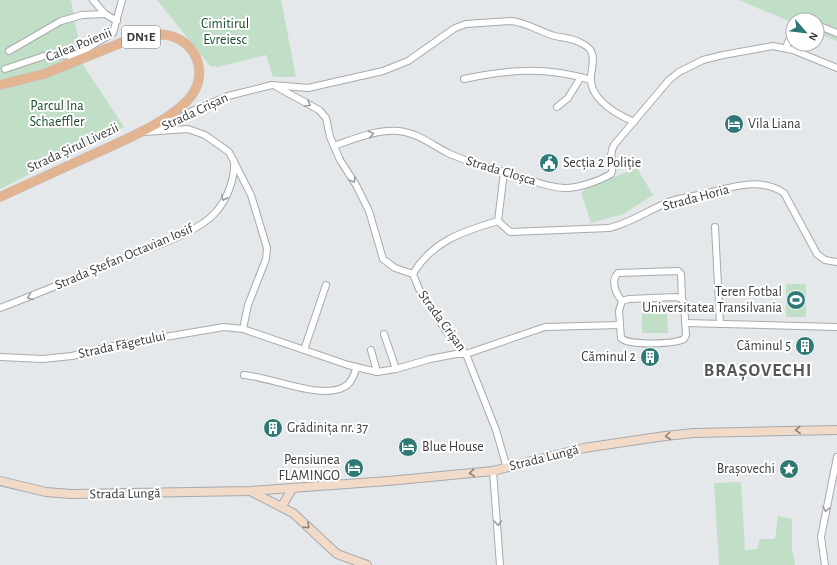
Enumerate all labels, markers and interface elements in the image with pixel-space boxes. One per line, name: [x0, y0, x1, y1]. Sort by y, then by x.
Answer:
north arrow: [785, 12, 825, 52]
park label: Cimitirul Evreiesc: [201, 17, 249, 47]
street label: Calea Poienii: [44, 25, 114, 65]
road number: DN1E: [122, 26, 160, 48]
text: N: [807, 30, 820, 42]
street label: Strada Crișan: [160, 91, 231, 134]
park label: Parcul Ina Schaeffler: [29, 99, 85, 129]
one-way arrow: [304, 99, 311, 106]
hotel icon: Vila Liana: [723, 113, 745, 135]
place label: Vila Liana: [748, 117, 801, 131]
street label: Strada Șirul Livezii: [25, 121, 121, 176]
one-way arrow: [368, 131, 374, 139]
public building icon: Secția 2 Poliție: [538, 152, 560, 174]
street label: Strada Cloșca: [464, 154, 538, 189]
place label: Secția 2 Poliție: [563, 156, 641, 171]
one-way arrow: [348, 175, 355, 182]
street label: Strada Horia: [661, 182, 731, 214]
one-way arrow: [221, 194, 229, 201]
street label: Strada Ștefan Octavian Iosif: [53, 221, 196, 293]
place label: Teren Fotbal Universitatea Transilvania: [642, 285, 783, 315]
street label: Strada Crișan: [414, 288, 469, 355]
sports icon: Teren Fotbal Universitatea Transilvania: [785, 289, 807, 311]
one-way arrow: [27, 292, 34, 300]
street label: Strada Făgetului: [77, 329, 167, 361]
building icon: Căminul 5: [794, 335, 816, 357]
place label: Căminul 5: [737, 339, 791, 353]
building icon: Căminul 2: [639, 346, 661, 368]
place label: Căminul 2: [581, 350, 636, 364]
district label: BRAȘOVECHI: [704, 362, 812, 381]
building icon: Grădinița nr. 37: [262, 417, 284, 439]
place label: Grădinița nr. 37: [287, 421, 368, 436]
one-way arrow: [795, 426, 801, 435]
one-way arrow: [665, 431, 671, 440]
hotel icon: Blue House: [397, 436, 419, 458]
place label: Blue House: [422, 440, 484, 454]
street label: Strada Lungă: [508, 442, 581, 473]
place label: Pensiunea FLAMINGO: [279, 453, 341, 483]
hotel icon: Pensiunea FLAMINGO: [343, 457, 365, 479]
place icon: Brașovechi: [778, 458, 800, 480]
place label: Brașovechi: [717, 462, 775, 477]
one-way arrow: [469, 468, 475, 477]
street label: Strada Lungă: [89, 486, 161, 502]
one-way arrow: [822, 505, 831, 512]
one-way arrow: [494, 520, 502, 526]
one-way arrow: [302, 521, 310, 529]

